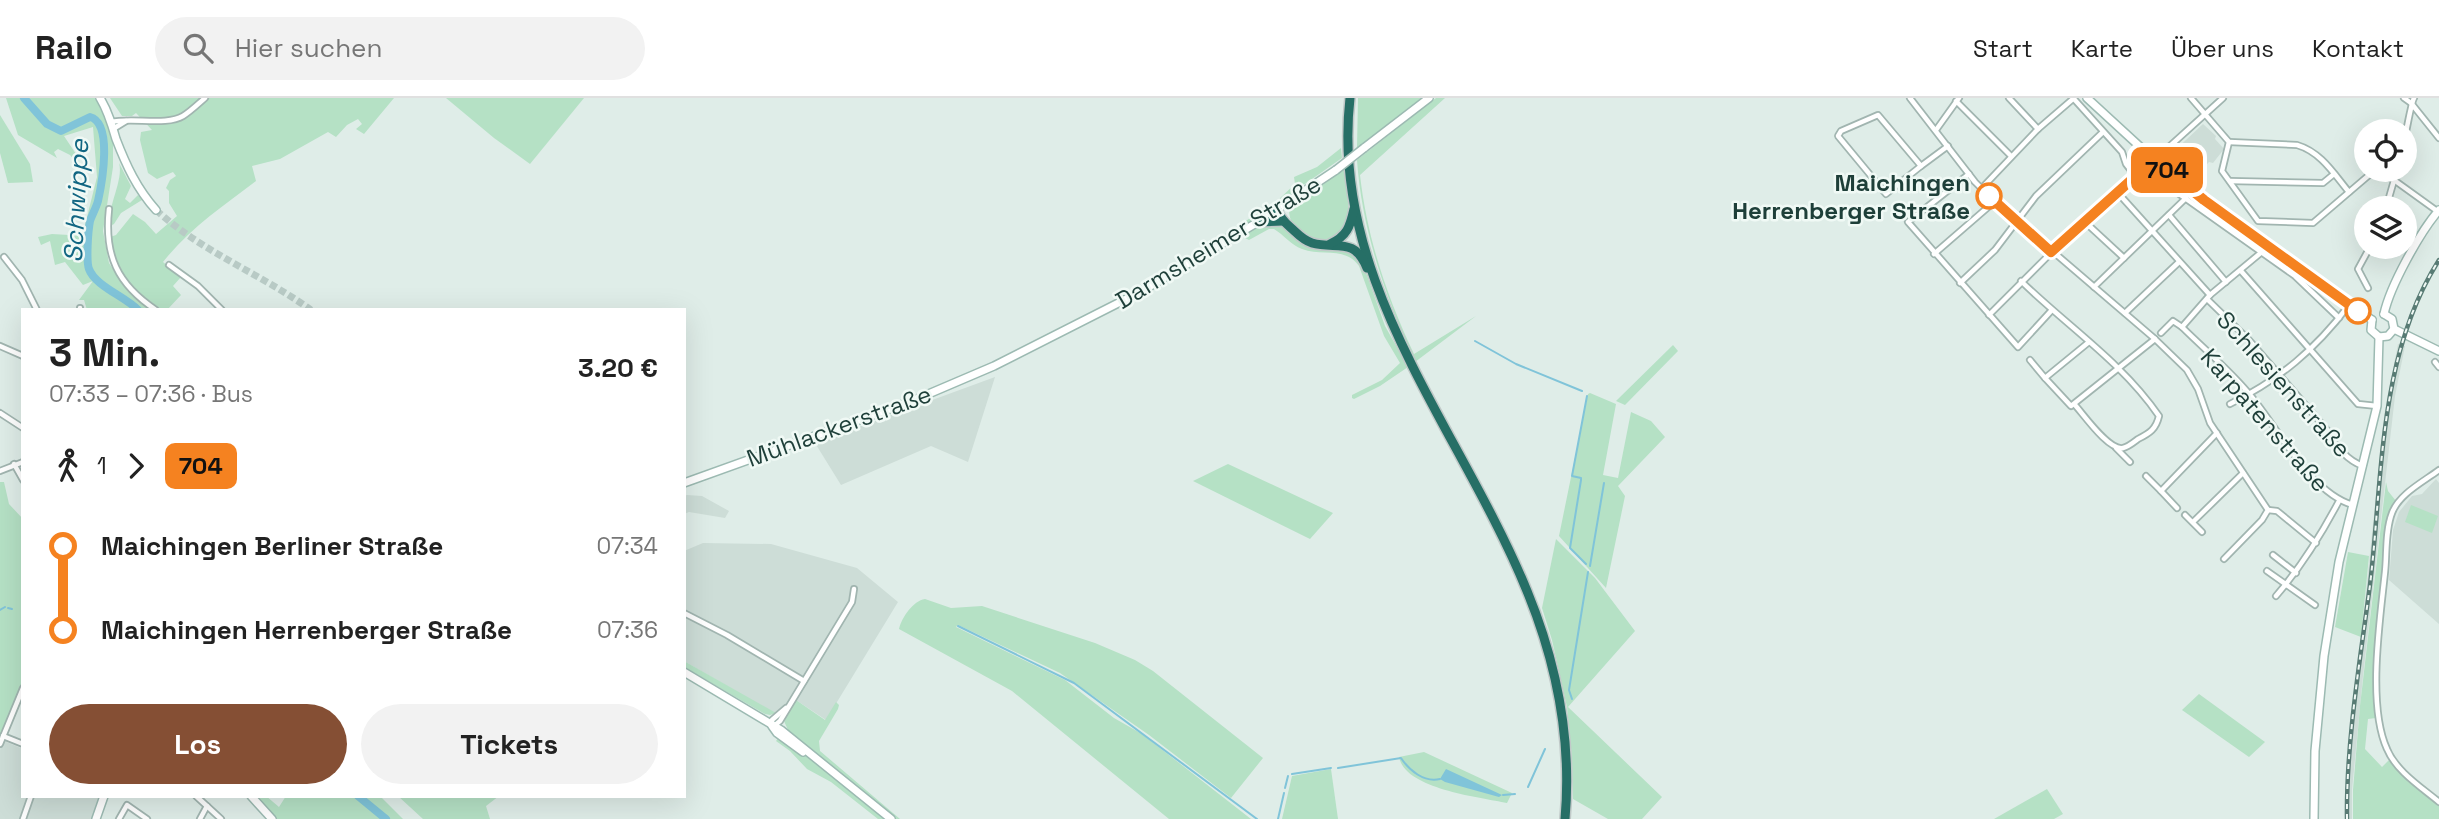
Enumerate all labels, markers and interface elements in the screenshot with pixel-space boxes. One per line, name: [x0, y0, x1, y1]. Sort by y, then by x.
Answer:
search box: [155, 17, 645, 80]
text: Railo: [35, 27, 113, 69]
icon: search: [179, 29, 217, 67]
text: Hier suchen: [235, 31, 382, 65]
text: Start: [1973, 33, 2033, 64]
text: Karte: [2071, 33, 2133, 64]
text: Über uns: [2171, 33, 2274, 64]
text: Kontakt: [2312, 33, 2404, 64]
map controls: [2354, 119, 2417, 259]
button: locate: [2354, 119, 2417, 182]
water label: Schwippe: [56, 137, 96, 263]
line badge: 704: [2127, 147, 2207, 193]
text: 704: [2145, 154, 2189, 185]
place label: Maichingen Herrenberger Straße: [1732, 167, 1970, 226]
street label: Darmsheimer Straße: [1110, 168, 1326, 316]
marker: Maichingen Herrenberger Straße: [1976, 183, 2002, 209]
button: layers: [2354, 196, 2417, 259]
unlabelled marker: [2345, 298, 2371, 324]
street label: Schlesienstraße: [2210, 304, 2358, 464]
text: 3 Min.: [49, 329, 160, 377]
street label: Karpatenstraße: [2194, 342, 2336, 498]
text: 3.20 €: [578, 351, 658, 385]
street label: Mühlackerstraße: [742, 378, 936, 474]
text: 07:33 – 07:36 · Bus: [49, 379, 253, 409]
icon: walk: [49, 447, 87, 485]
icon: forward: [117, 447, 155, 485]
text: 704: [179, 450, 223, 481]
text: 1: [97, 451, 107, 481]
text: Maichingen Berliner Straße: [101, 529, 443, 563]
text: 07:34: [597, 531, 658, 561]
text: Maichingen Herrenberger Straße: [101, 613, 512, 647]
text: 07:36: [597, 615, 658, 645]
button: Los: [49, 704, 347, 784]
button: Tickets: [361, 704, 658, 784]

